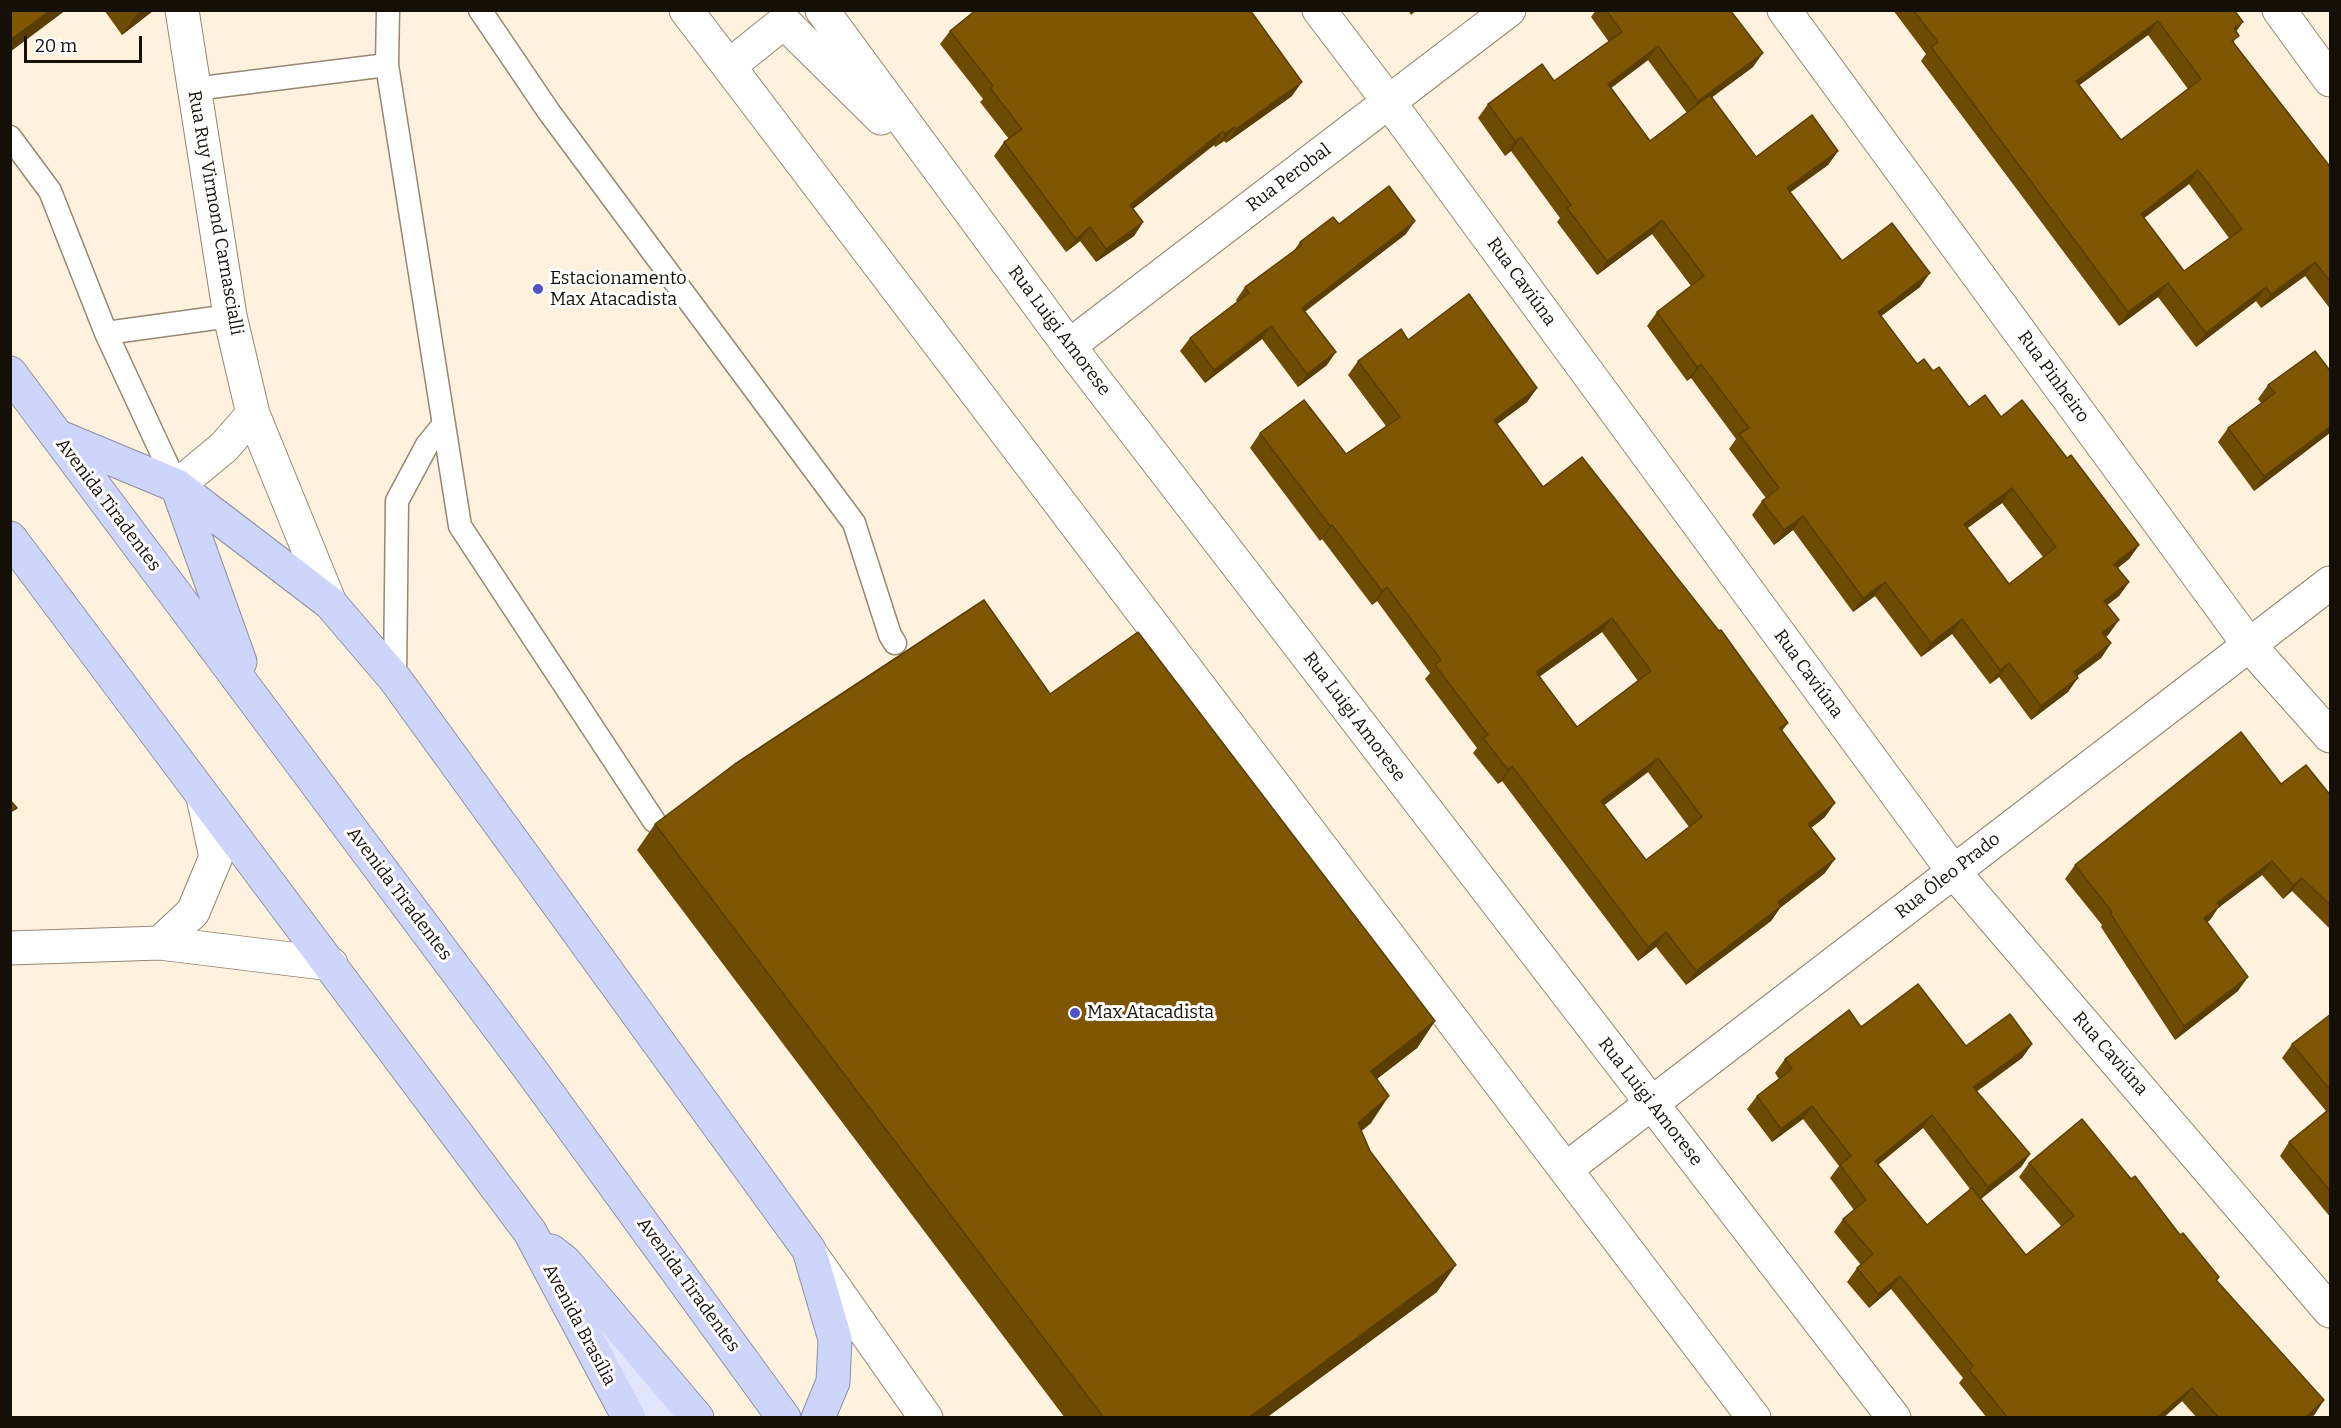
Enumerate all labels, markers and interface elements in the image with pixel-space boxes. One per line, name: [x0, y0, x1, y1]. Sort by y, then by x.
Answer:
scale bar: [27, 24, 146, 62]
text: 20 m: [35, 35, 77, 57]
street label: Rua Ruy Virmond Carnascialli: [183, 89, 247, 337]
street label: Rua Perobal: [1243, 139, 1335, 217]
street label: Rua Caviúna: [1482, 234, 1560, 330]
street label: Rua Luigi Amorese: [1003, 262, 1115, 400]
place label: Estacionamento Max Atacadista: [550, 268, 687, 310]
marker: Estacionamento Max Atacadista: [531, 282, 545, 296]
street label: Rua Pinheiro: [2013, 327, 2093, 427]
street label: Avenida Tiradentes: [51, 434, 165, 576]
street label: Rua Caviúna: [1769, 626, 1847, 722]
street label: Rua Luigi Amorese: [1298, 648, 1410, 786]
street label: Avenida Tiradentes: [342, 823, 456, 965]
street label: Rua Óleo Prado: [1891, 828, 2005, 924]
place label: Max Atacadista: [1087, 1002, 1214, 1024]
marker: Max Atacadista: [1068, 1006, 1082, 1020]
street label: Rua Caviúna: [2068, 1008, 2152, 1100]
street label: Rua Luigi Amorese: [1593, 1034, 1707, 1170]
street label: Avenida Tiradentes: [632, 1214, 744, 1356]
street label: Avenida Brasília: [538, 1261, 620, 1389]

